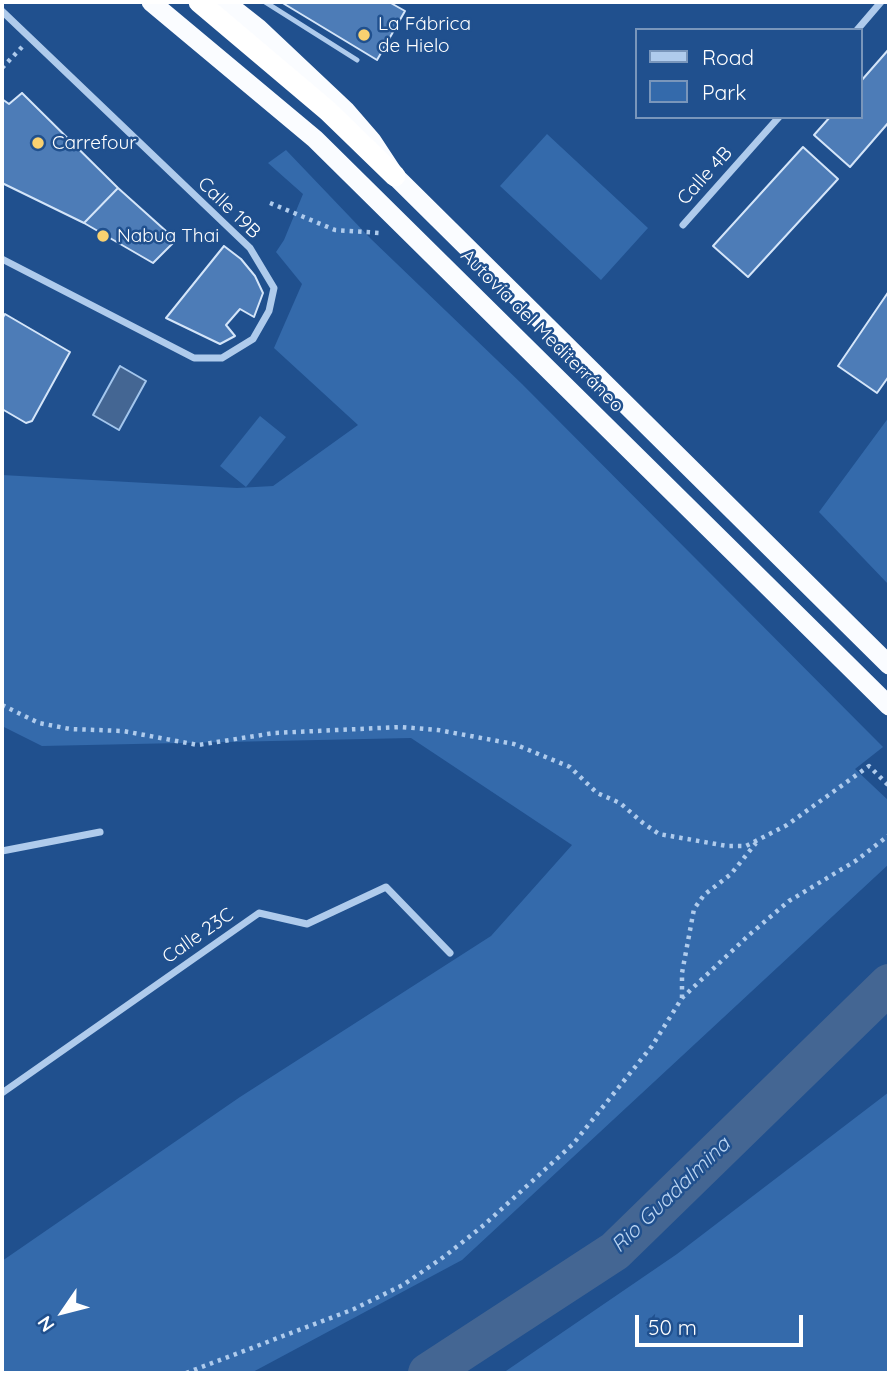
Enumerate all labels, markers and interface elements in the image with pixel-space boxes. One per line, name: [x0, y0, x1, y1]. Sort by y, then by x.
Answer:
place label: La Fábrica de Hielo: [378, 13, 471, 57]
marker: La Fábrica de Hielo: [356, 27, 372, 43]
legend: [636, 28, 863, 119]
text: Road: [702, 44, 754, 70]
text: Park: [702, 79, 746, 105]
place label: Carrefour: [52, 132, 137, 154]
marker: Carrefour: [30, 135, 46, 151]
street label: Calle 4B: [673, 142, 737, 210]
street label: Calle 19B: [193, 173, 265, 243]
place label: Nabua Thai: [117, 225, 219, 247]
marker: Nabua Thai: [95, 228, 111, 244]
street label: Autovía del Mediterráneo: [456, 245, 628, 417]
street label: Calle 23C: [158, 903, 238, 969]
water label: Rio Guadalmina: [606, 1132, 736, 1258]
north arrow: [28, 1277, 98, 1347]
scale bar: [639, 1302, 807, 1346]
text: N: [32, 1311, 60, 1337]
text: 50 m: [648, 1314, 697, 1340]

